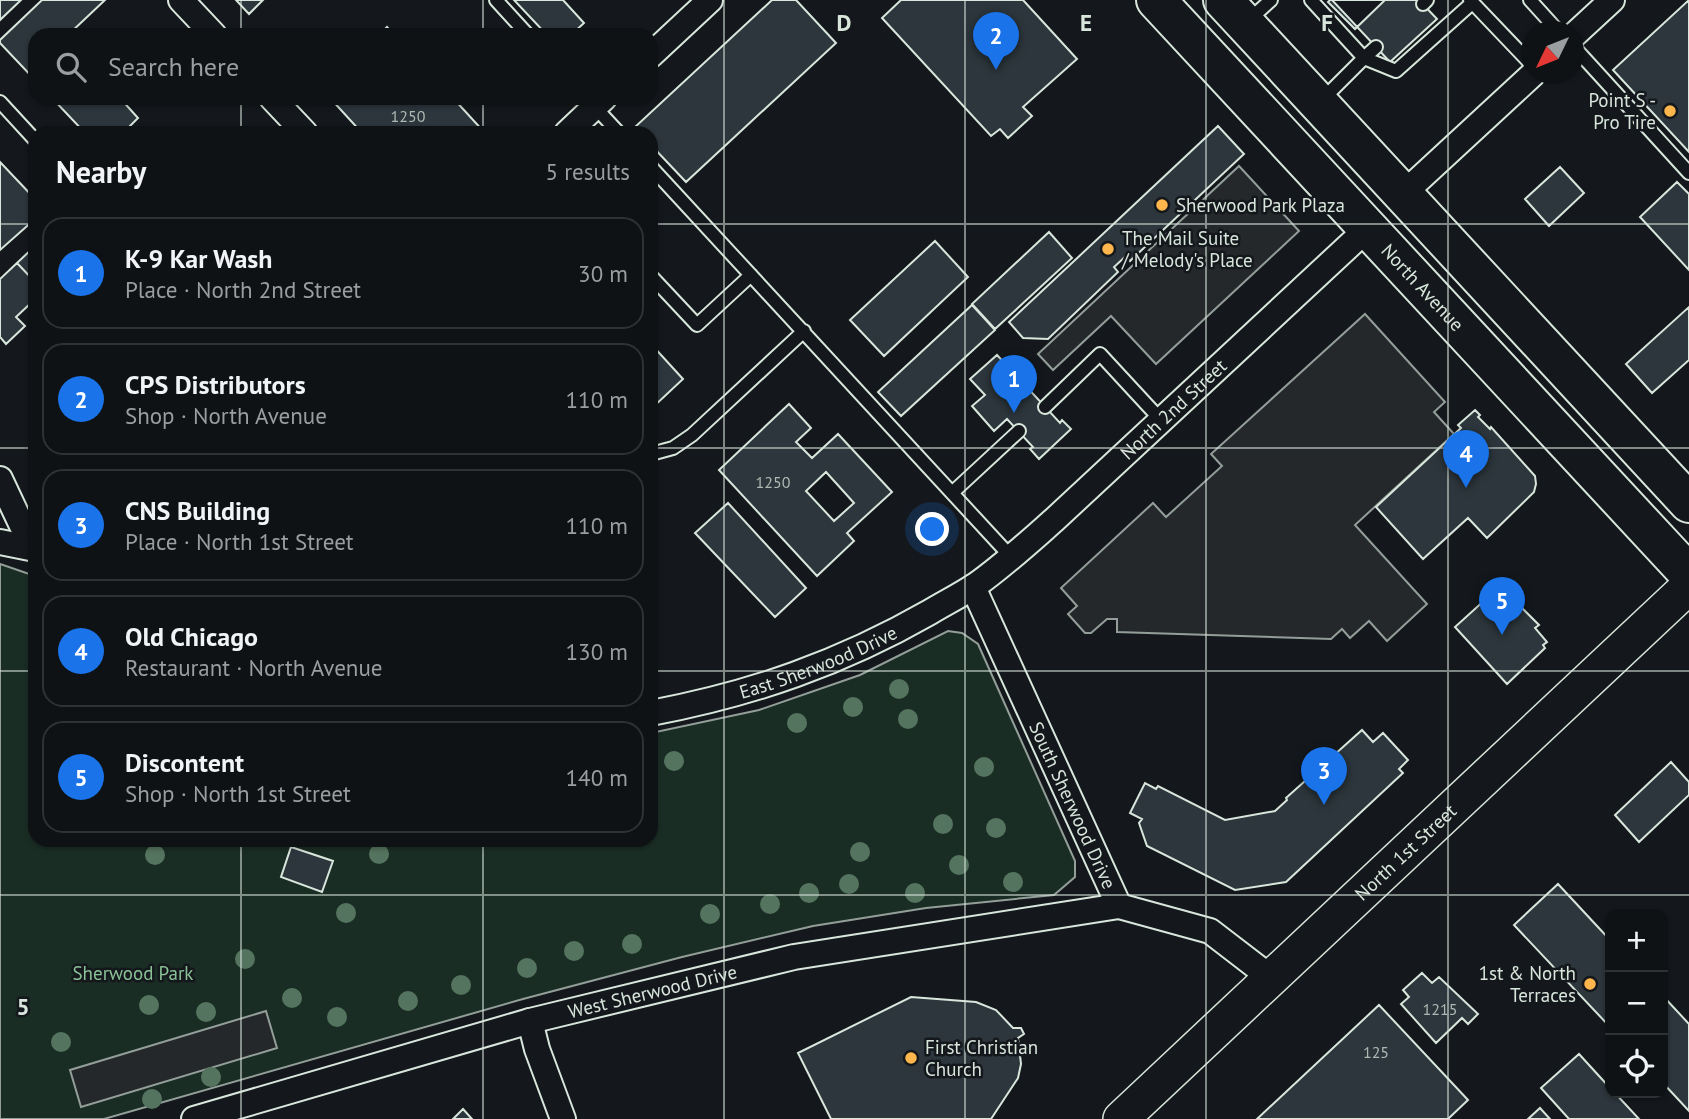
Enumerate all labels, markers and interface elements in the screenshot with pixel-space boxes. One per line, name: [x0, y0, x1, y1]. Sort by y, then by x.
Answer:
text: D: [837, 8, 851, 37]
text: E: [1080, 8, 1092, 37]
text: F: [1321, 8, 1333, 37]
pin: 2: [973, 12, 1019, 70]
north arrow: [1521, 21, 1584, 84]
search box: [28, 28, 658, 105]
icon: search: [52, 48, 90, 86]
text: Search here: [108, 50, 239, 83]
place label: Point S - Pro Tire: [1588, 88, 1656, 134]
marker: Point S - Pro Tire: [1662, 103, 1678, 119]
house number: 1250: [391, 106, 426, 126]
text: Nearby: [56, 152, 146, 191]
text: 5 results: [546, 157, 630, 186]
place label: Sherwood Park Plaza: [1176, 193, 1345, 217]
marker: Sherwood Park Plaza: [1154, 197, 1170, 213]
place label: The Mail Suite / Melody's Place: [1121, 226, 1253, 272]
street label: North Avenue: [1376, 239, 1469, 336]
marker: The Mail Suite / Melody's Place: [1100, 241, 1116, 257]
text: K-9 Kar Wash: [125, 242, 272, 275]
text: 1: [74, 259, 88, 288]
text: 30 m: [578, 259, 628, 288]
text: Place · North 2nd Street: [125, 275, 361, 304]
street label: North 2nd Street: [1115, 353, 1232, 464]
pin: 1: [991, 355, 1037, 413]
text: CPS Distributors: [125, 368, 306, 401]
text: 2: [74, 385, 88, 414]
text: 110 m: [566, 385, 628, 414]
text: Shop · North Avenue: [125, 401, 327, 430]
pin: 4: [1443, 430, 1489, 488]
house number: 1250: [756, 472, 791, 492]
text: CNS Building: [125, 494, 270, 527]
text: 3: [74, 511, 88, 540]
text: 110 m: [566, 511, 628, 540]
your location: [915, 512, 949, 546]
text: Place · North 1st Street: [125, 527, 354, 556]
pin: 5: [1479, 577, 1525, 635]
text: Old Chicago: [125, 620, 258, 653]
street label: East Sherwood Drive: [736, 620, 901, 704]
text: 4: [74, 637, 88, 666]
text: 130 m: [566, 637, 628, 666]
text: Restaurant · North Avenue: [125, 653, 383, 682]
street label: South Sherwood Drive: [1024, 718, 1121, 893]
text: Discontent: [125, 746, 244, 779]
pin: 3: [1301, 747, 1347, 805]
text: 5: [74, 763, 88, 792]
text: 140 m: [566, 763, 628, 792]
text: Shop · North 1st Street: [125, 779, 351, 808]
street label: North 1st Street: [1350, 798, 1462, 906]
map controls: [1605, 909, 1668, 1098]
button: +: [1605, 909, 1668, 972]
street label: West Sherwood Drive: [566, 959, 739, 1023]
park label: Sherwood Park: [73, 961, 193, 985]
place label: 1st & North Terraces: [1479, 961, 1576, 1007]
button: −: [1605, 972, 1668, 1035]
marker: 1st & North Terraces: [1582, 976, 1598, 992]
text: 5: [16, 992, 30, 1021]
house number: 1215: [1423, 999, 1457, 1019]
place label: First Christian Church: [925, 1035, 1038, 1081]
button: locate: [1605, 1035, 1668, 1098]
house number: 125: [1363, 1042, 1389, 1062]
marker: First Christian Church: [903, 1050, 919, 1066]

